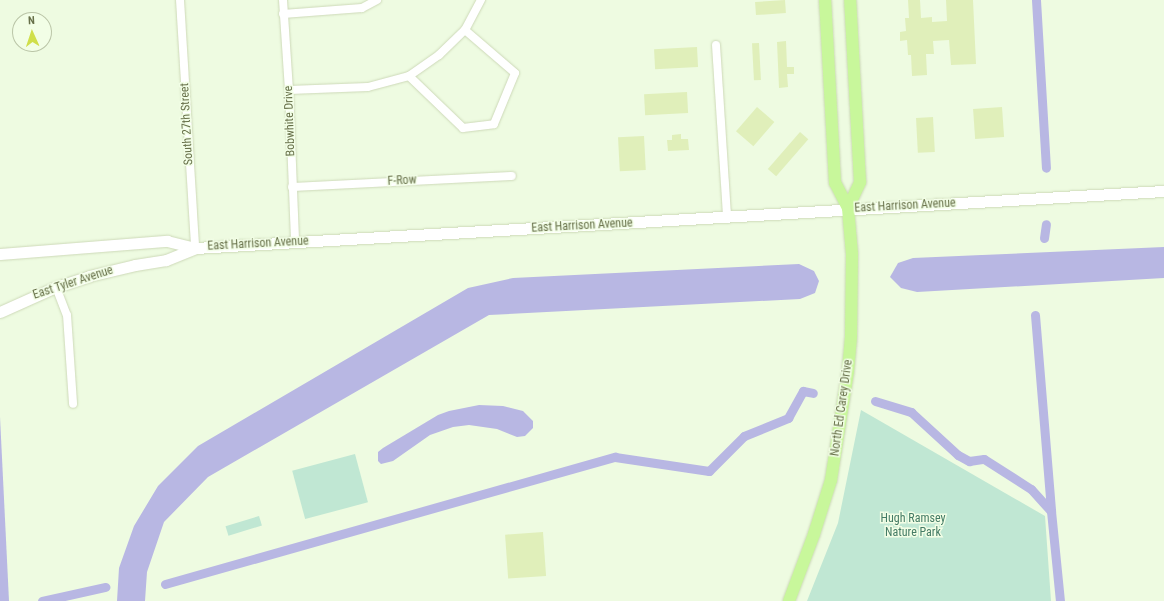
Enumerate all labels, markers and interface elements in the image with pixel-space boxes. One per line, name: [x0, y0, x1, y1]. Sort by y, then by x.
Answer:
north arrow: [12, 12, 52, 52]
text: N: [28, 14, 35, 27]
street label: South 27th Street: [178, 83, 196, 165]
street label: Bobwhite Drive: [282, 85, 298, 157]
street label: F-Row: [387, 173, 417, 189]
street label: East Harrison Avenue: [854, 196, 956, 216]
street label: East Harrison Avenue: [531, 216, 633, 236]
street label: East Harrison Avenue: [207, 234, 309, 254]
street label: East Tyler Avenue: [31, 263, 115, 303]
street label: North Ed Carey Drive: [828, 359, 856, 457]
park label: Hugh Ramsey Nature Park: [881, 512, 945, 540]

